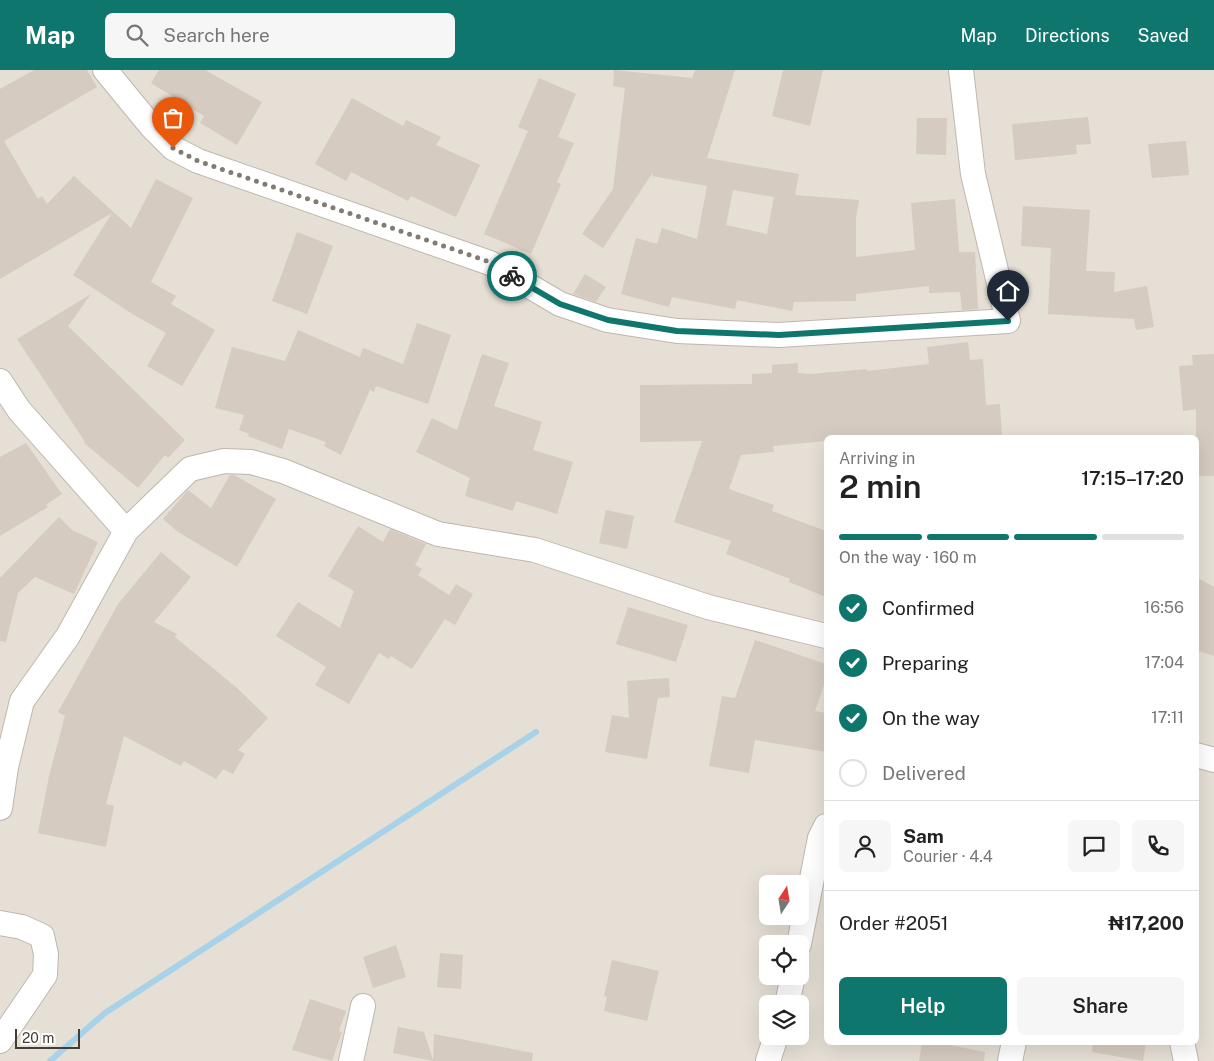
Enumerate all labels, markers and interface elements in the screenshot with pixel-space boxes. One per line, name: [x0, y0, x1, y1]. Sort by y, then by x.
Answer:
search box: [105, 13, 455, 58]
text: Map: [25, 21, 75, 49]
icon: search: [123, 21, 151, 49]
text: Search here: [163, 24, 270, 46]
text: Map: [960, 25, 997, 46]
text: Directions: [1025, 25, 1110, 46]
text: Saved: [1138, 25, 1189, 46]
pin: [152, 97, 194, 148]
icon: bag: [159, 104, 187, 132]
courier: [487, 251, 537, 301]
icon: bike: [498, 262, 526, 290]
pin: [987, 270, 1029, 321]
icon: home: [994, 277, 1022, 305]
text: Arriving in: [839, 449, 915, 468]
text: 17:15–17:20: [1081, 467, 1184, 489]
text: 2 min: [839, 468, 922, 505]
text: On the way · 160 m: [839, 548, 977, 567]
icon: check: [839, 594, 867, 622]
text: Confirmed: [882, 597, 975, 619]
text: 16:56: [1144, 598, 1184, 617]
icon: check: [839, 649, 867, 677]
text: Preparing: [882, 652, 969, 674]
text: 17:04: [1144, 653, 1184, 672]
icon: check: [839, 704, 867, 732]
text: On the way: [882, 707, 980, 729]
text: 17:11: [1151, 708, 1184, 727]
text: Delivered: [882, 762, 966, 784]
button: person: [839, 820, 891, 872]
button: chat: [1068, 820, 1120, 872]
button: phone: [1132, 820, 1184, 872]
text: Sam: [903, 825, 944, 847]
text: Courier · 4.4: [903, 847, 993, 866]
north arrow: [759, 875, 809, 925]
map controls: [759, 875, 809, 1045]
text: Order #2051: [839, 912, 949, 934]
text: ₦17,200: [1108, 912, 1184, 934]
button: locate: [759, 935, 809, 985]
button: Help: [839, 977, 1007, 1035]
button: Share: [1017, 977, 1184, 1035]
button: layers: [759, 995, 809, 1045]
scale bar: [15, 1026, 80, 1049]
text: 20 m: [22, 1030, 54, 1046]

